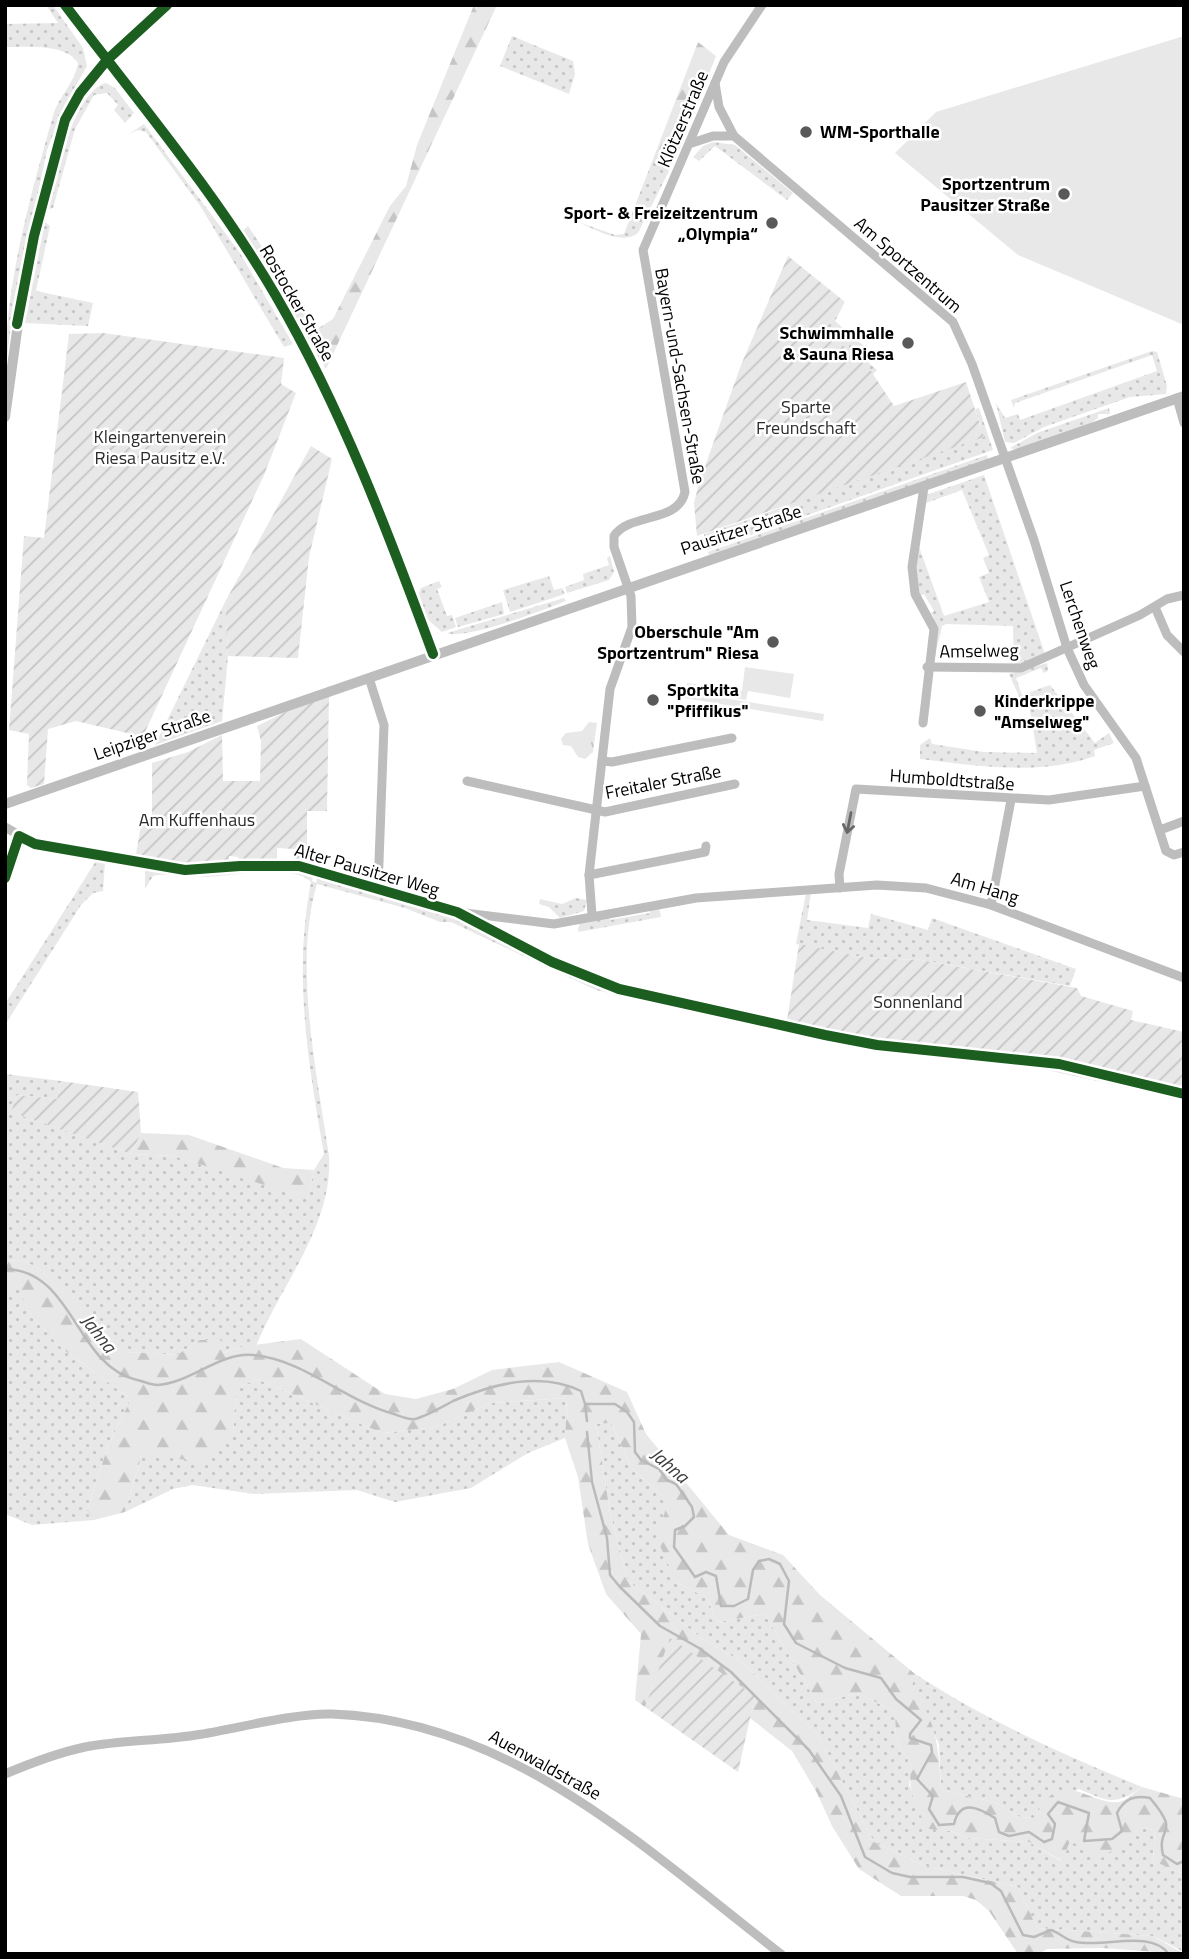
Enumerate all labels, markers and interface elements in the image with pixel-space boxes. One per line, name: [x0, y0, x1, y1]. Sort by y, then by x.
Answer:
street label: Klötzerstraße: [650, 66, 715, 171]
place label: WM-Sporthalle: [820, 118, 940, 145]
marker: WM-Sporthalle: [798, 124, 814, 140]
place label: Sportzentrum Pausitzer Straße: [920, 170, 1050, 218]
marker: Sportzentrum Pausitzer Straße: [1056, 186, 1072, 202]
place label: Sport- & Freizeitzentrum „Olympia“: [564, 199, 758, 247]
street label: Am Sportzentrum: [849, 210, 968, 319]
marker: Sport- & Freizeitzentrum „Olympia“: [764, 215, 780, 231]
street label: Rostocker Straße: [253, 239, 342, 366]
street label: Bayern-und-Sachsen-Straße: [648, 266, 713, 486]
place label: Schwimmhalle & Sauna Riesa: [780, 319, 894, 367]
marker: Schwimmhalle & Sauna Riesa: [900, 335, 916, 351]
park label: Sparte Freundschaft: [756, 393, 857, 441]
park label: Kleingartenverein Riesa Pausitz e.V.: [94, 423, 226, 471]
street label: Pausitzer Straße: [677, 497, 805, 562]
street label: Lerchenweg: [1053, 577, 1108, 673]
place label: Oberschule "Am Sportzentrum" Riesa: [597, 618, 759, 666]
marker: Oberschule "Am Sportzentrum" Riesa: [765, 634, 781, 650]
street label: Amselweg: [939, 636, 1019, 665]
place label: Sportkita "Pfiffikus": [667, 676, 749, 724]
place label: Kinderkrippe "Amselweg": [994, 687, 1094, 735]
marker: Sportkita "Pfiffikus": [645, 692, 661, 708]
street label: Leipziger Straße: [90, 702, 214, 767]
marker: Kinderkrippe "Amselweg": [972, 703, 988, 719]
street label: Freitaler Straße: [603, 757, 723, 806]
street label: Humboldtstraße: [889, 762, 1015, 797]
park label: Am Kuffenhaus: [139, 806, 255, 833]
one-way arrow: [842, 811, 855, 834]
street label: Alter Pausitzer Weg: [292, 836, 443, 903]
street label: Am Hang: [948, 864, 1022, 911]
park label: Sonnenland: [873, 988, 963, 1015]
water label: Jahna: [75, 1307, 125, 1360]
water label: Jahna: [645, 1440, 697, 1491]
street label: Auenwaldstraße: [484, 1723, 606, 1807]

